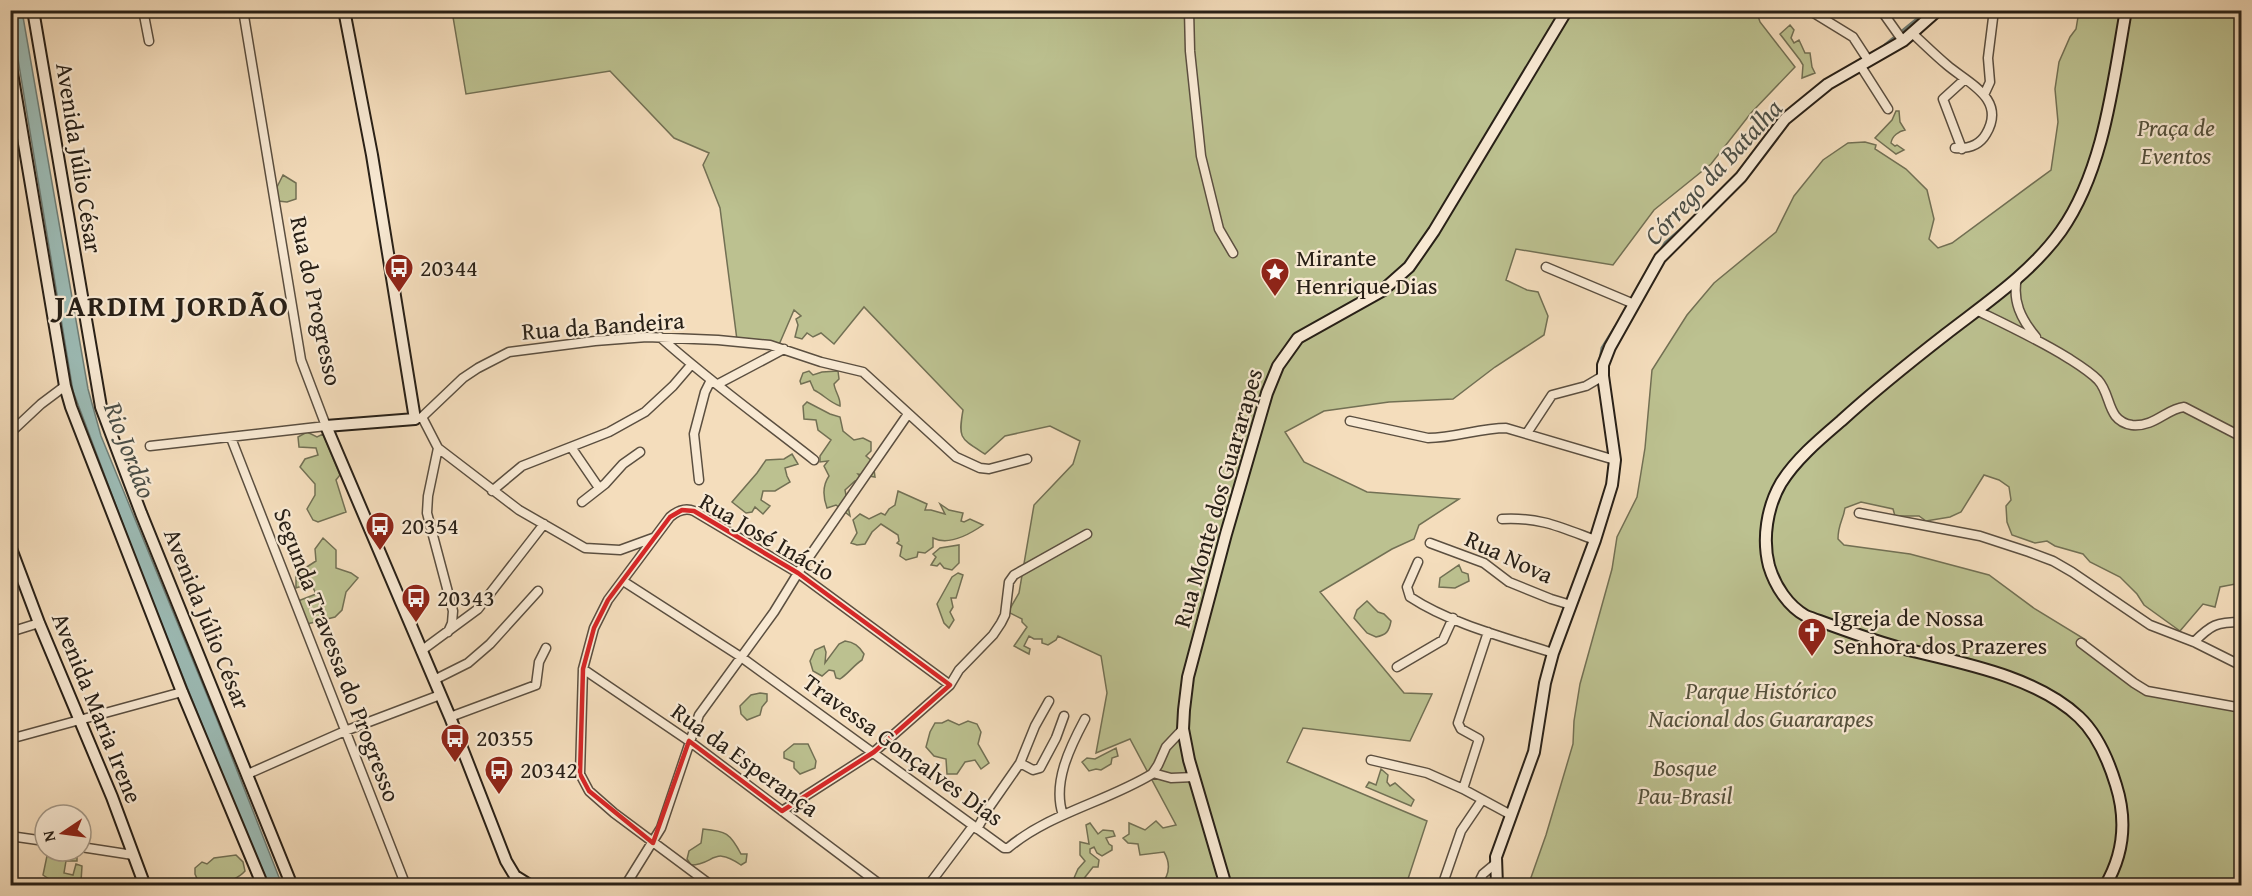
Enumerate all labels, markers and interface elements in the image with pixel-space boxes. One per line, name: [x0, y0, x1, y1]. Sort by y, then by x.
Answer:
street label: Avenida Júlio César: [47, 60, 112, 256]
water label: Córrego da Batalha: [1634, 90, 1791, 254]
park label: Praça de Eventos: [2136, 110, 2215, 173]
street label: Rua do Progresso: [281, 213, 352, 389]
place label: Mirante Henrique Dias: [1296, 240, 1438, 303]
place label: 20344: [420, 250, 478, 285]
bus stop icon: 20344: [383, 252, 415, 294]
place icon: Mirante Henrique Dias: [1259, 256, 1291, 298]
district label: JARDIM JORDÃO: [49, 283, 290, 327]
street label: Rua da Bandeira: [520, 302, 686, 349]
street label: Rua Monte dos Guararapes: [1164, 364, 1271, 631]
water label: Rio Jordão: [94, 395, 167, 504]
street label: Rua José Inácio: [693, 484, 841, 590]
street label: Segunda Travessa do Progresso: [265, 503, 410, 807]
place label: 20354: [401, 508, 459, 543]
bus stop icon: 20354: [364, 510, 396, 552]
street label: Rua Nova: [1459, 521, 1560, 592]
street label: Avenida Júlio César: [155, 523, 260, 715]
place label: 20343: [437, 580, 495, 615]
bus stop icon: 20343: [400, 582, 432, 624]
place label: Igreja de Nossa Senhora dos Prazeres: [1833, 600, 2047, 663]
street label: Avenida Maria Irene: [43, 607, 152, 808]
church icon: Igreja de Nossa Senhora dos Prazeres: [1796, 616, 1828, 658]
street label: Travessa Gonçalves Dias: [796, 665, 1011, 834]
park label: Parque Histórico Nacional dos Guararapes: [1647, 673, 1874, 736]
street label: Rua da Esperança: [664, 694, 827, 826]
place label: 20355: [476, 720, 534, 755]
bus stop icon: 20355: [439, 722, 471, 764]
park label: Bosque Pau-Brasil: [1637, 750, 1733, 813]
place label: 20342: [520, 752, 578, 787]
bus stop icon: 20342: [483, 754, 515, 796]
north arrow: [33, 803, 93, 863]
text: N: [35, 828, 61, 844]

